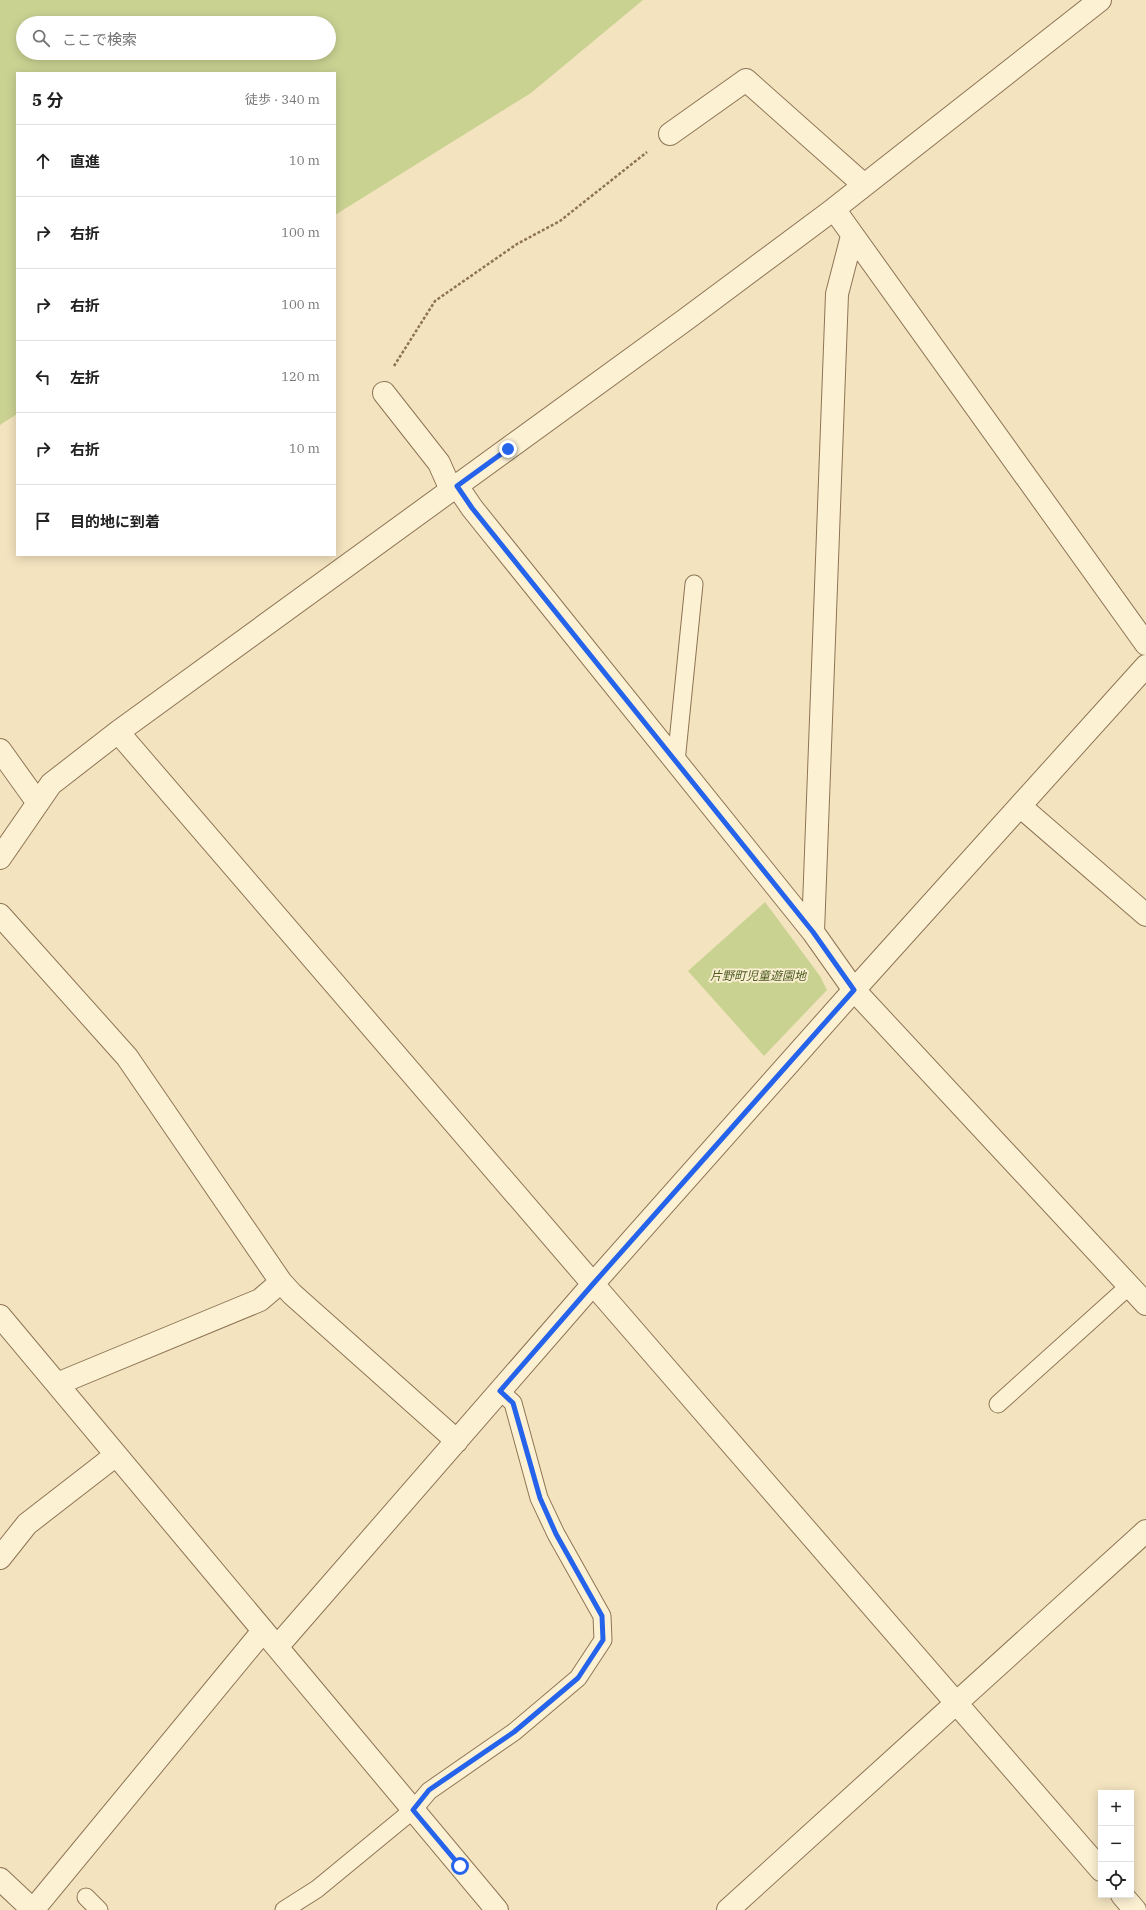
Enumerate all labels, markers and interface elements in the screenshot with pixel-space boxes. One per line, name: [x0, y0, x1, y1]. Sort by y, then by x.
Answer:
search box: [16, 16, 336, 60]
icon: search: [30, 27, 52, 49]
text: ここで検索: [62, 30, 137, 49]
text: 5 分: [32, 89, 63, 111]
text: 徒歩 · 340 m: [245, 91, 320, 108]
icon: ahead: [32, 150, 54, 172]
text: 直進: [70, 152, 100, 171]
text: 10 m: [289, 152, 320, 169]
icon: right: [32, 222, 54, 244]
text: 右折: [70, 224, 100, 243]
text: 100 m: [281, 224, 320, 241]
icon: right: [32, 294, 54, 316]
text: 右折: [70, 296, 100, 315]
text: 100 m: [281, 296, 320, 313]
icon: left: [32, 366, 54, 388]
text: 左折: [70, 368, 100, 387]
text: 120 m: [281, 368, 320, 385]
icon: right: [32, 438, 54, 460]
text: 右折: [70, 440, 100, 459]
text: 10 m: [289, 440, 320, 457]
route end: [499, 440, 517, 458]
icon: arrive: [32, 510, 54, 532]
text: 目的地に到着: [70, 512, 160, 531]
park label: 片野町児童遊園地: [710, 968, 808, 983]
map controls: [1098, 1790, 1134, 1898]
button: +: [1098, 1790, 1134, 1826]
button: −: [1098, 1826, 1134, 1862]
route start: [451, 1857, 469, 1875]
button: locate: [1098, 1862, 1134, 1898]

